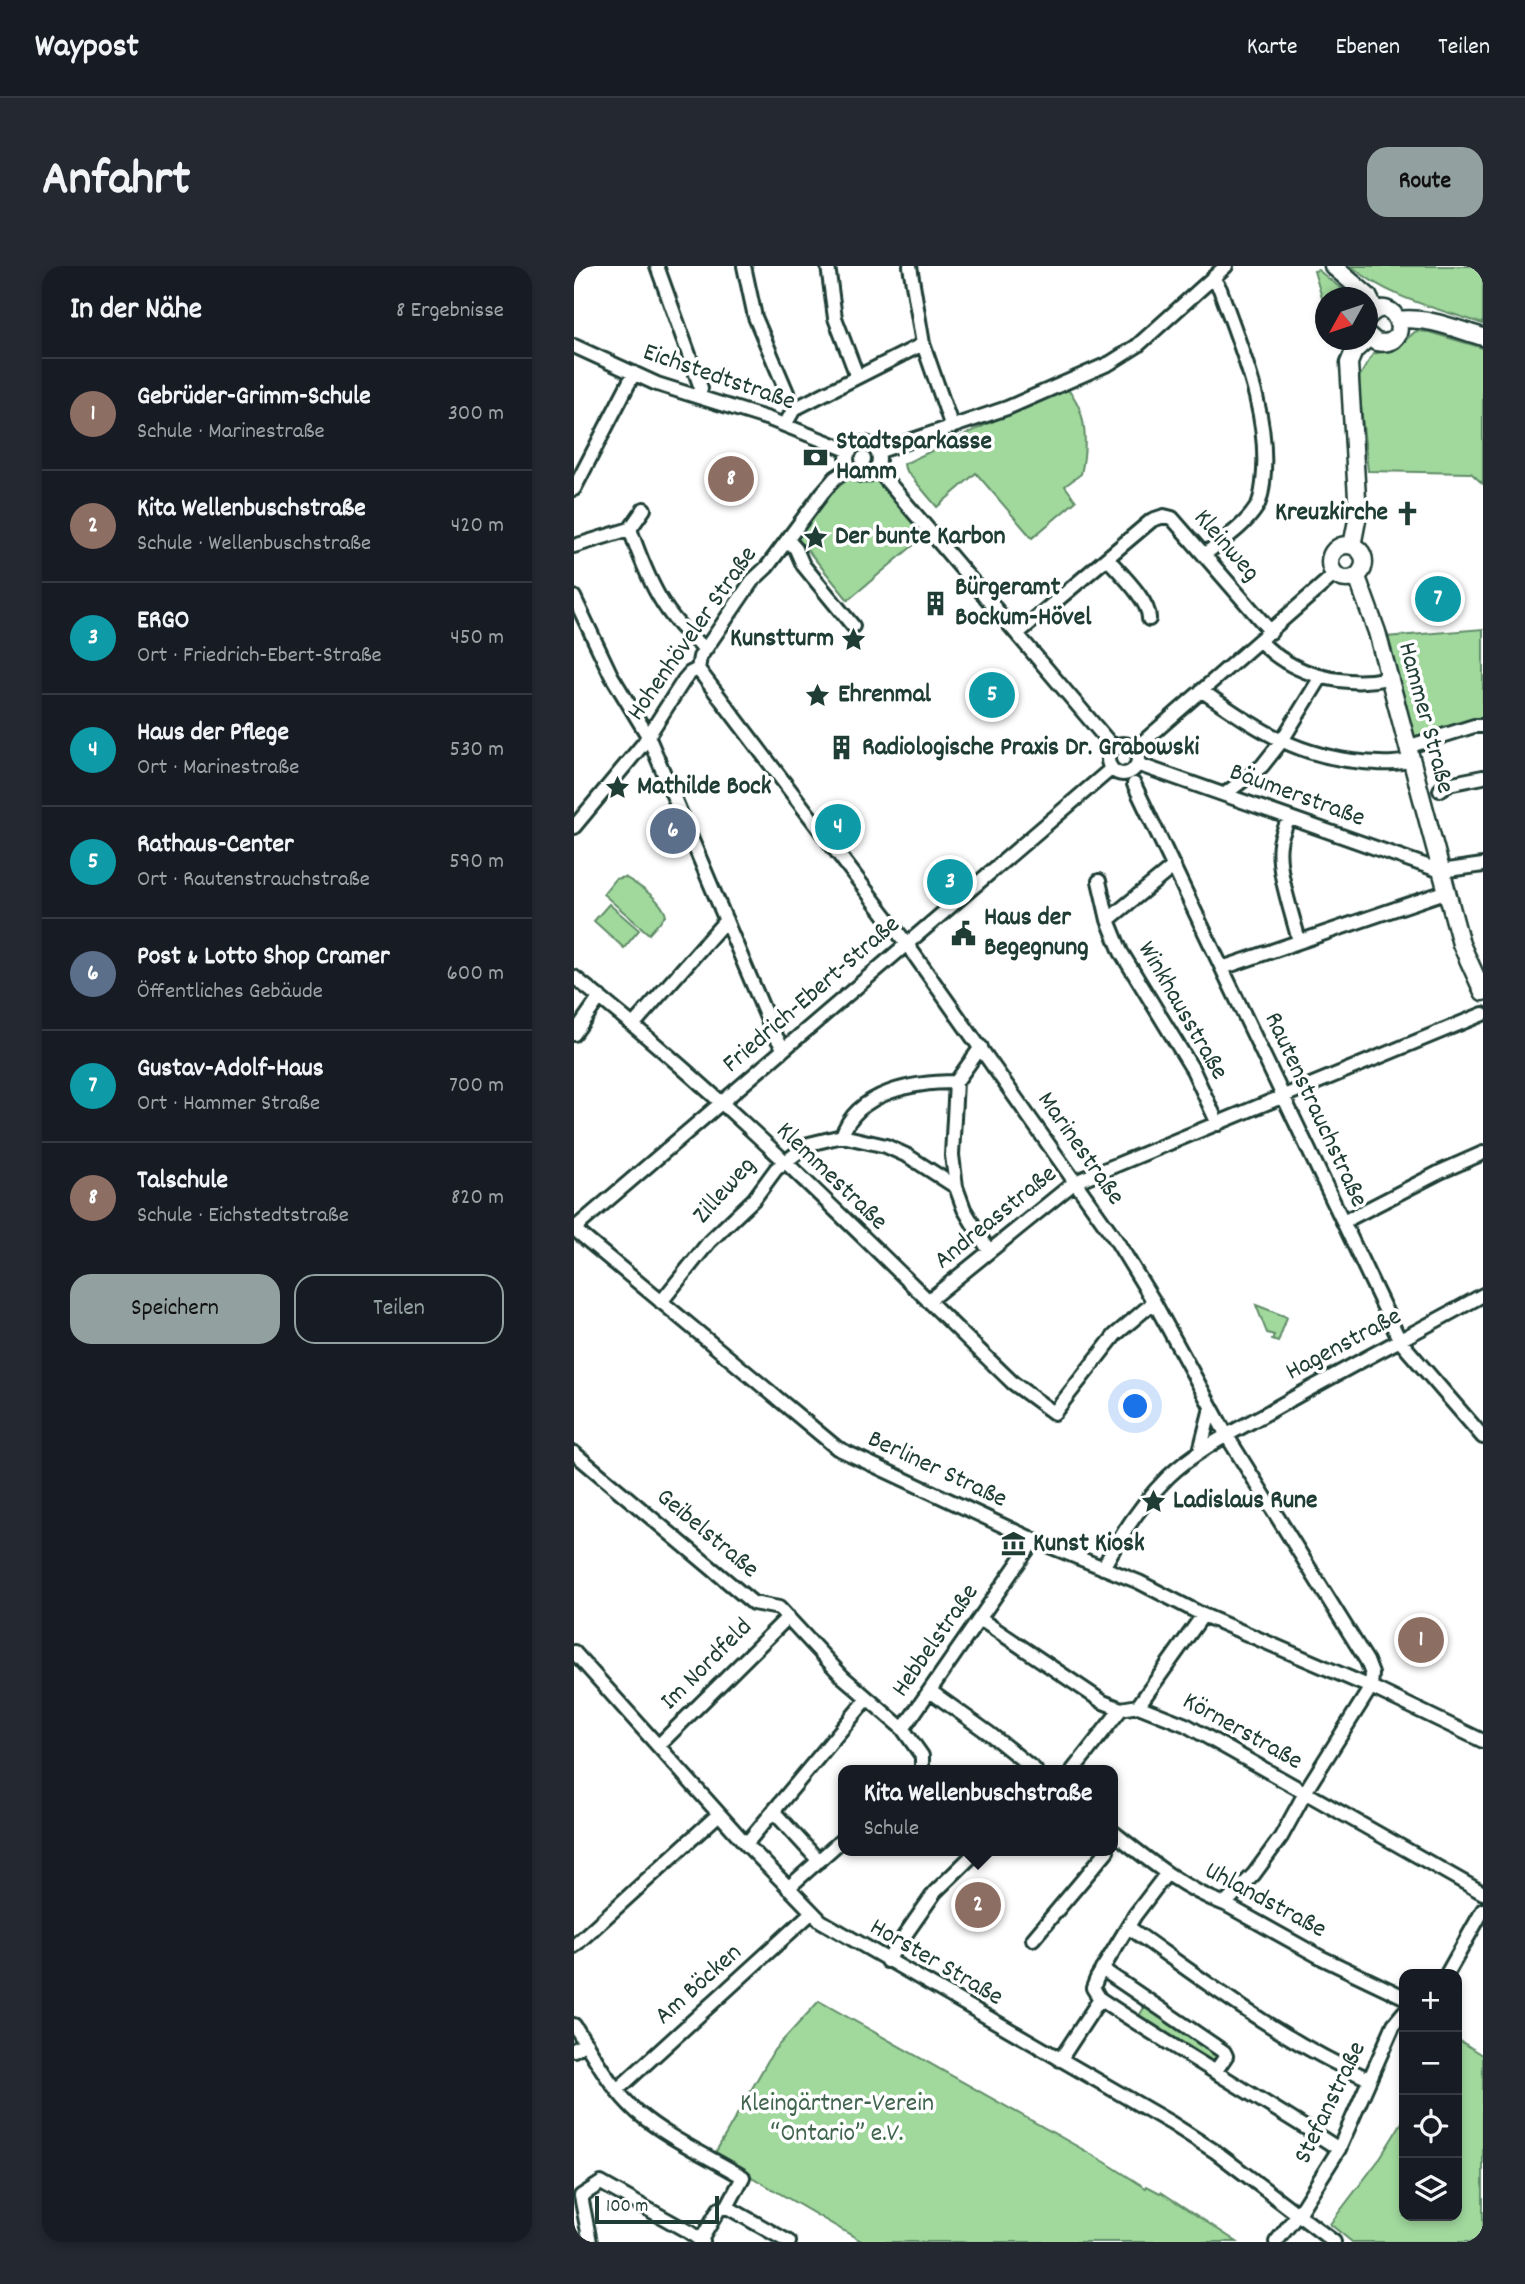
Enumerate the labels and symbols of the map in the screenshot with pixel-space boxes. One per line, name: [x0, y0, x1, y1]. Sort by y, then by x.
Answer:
north arrow: [1315, 287, 1378, 350]
street label: Eichstedtstraße: [638, 335, 800, 421]
place label: Stadtsparkasse Hamm: [836, 424, 992, 491]
bank icon: Stadtsparkasse Hamm: [802, 443, 830, 471]
pin: 8: [708, 453, 754, 505]
place label: Kreuzkirche: [1275, 495, 1388, 532]
church icon: Kreuzkirche: [1394, 499, 1422, 527]
street label: Kleinweg: [1184, 501, 1268, 591]
place label: Der bunte Karbon: [835, 519, 1006, 556]
place icon: Der bunte Karbon: [801, 523, 829, 551]
street label: Hohenhöveler Straße: [619, 539, 767, 729]
place label: Bürgeramt Bockum-Hövel: [955, 570, 1092, 637]
pin: 7: [1415, 573, 1461, 625]
building icon: Bürgeramt Bockum-Hövel: [921, 589, 949, 617]
place label: Kunstturm: [730, 621, 834, 658]
place icon: Kunstturm: [840, 625, 868, 653]
street label: Hammer Straße: [1387, 638, 1463, 798]
pin: 5: [969, 669, 1015, 721]
place label: Ehrenmal: [838, 677, 932, 714]
place icon: Ehrenmal: [804, 681, 832, 709]
place label: Radiologische Praxis Dr. Grabowski: [862, 730, 1199, 767]
building icon: Radiologische Praxis Dr. Grabowski: [828, 734, 856, 762]
street label: Bäumerstraße: [1224, 754, 1370, 838]
place label: Mathilde Bock: [637, 769, 772, 806]
place icon: Mathilde Bock: [603, 773, 631, 801]
pin: 4: [815, 801, 861, 853]
pin: 6: [650, 805, 696, 857]
pin: 3: [927, 856, 973, 908]
place label: Haus der Begegnung: [984, 900, 1089, 967]
street label: Friedrich-Ebert-Straße: [715, 907, 909, 1083]
public building icon: Haus der Begegnung: [950, 919, 978, 947]
street label: Winkhausstraße: [1127, 935, 1237, 1087]
street label: Rautenstrauchstraße: [1254, 1006, 1376, 1214]
street label: Marinestraße: [1027, 1085, 1133, 1213]
street label: Klemmestraße: [767, 1114, 895, 1240]
street label: Zilleweg: [685, 1149, 765, 1233]
street label: Andreasstraße: [927, 1157, 1065, 1279]
street label: Hagenstraße: [1279, 1299, 1409, 1391]
your location: [1118, 1389, 1152, 1423]
street label: Berliner Straße: [861, 1422, 1013, 1518]
street label: Geibelstraße: [647, 1480, 767, 1588]
place label: Ladislaus Rune: [1173, 1483, 1318, 1520]
place icon: Ladislaus Rune: [1139, 1487, 1167, 1515]
place label: Kunst Kiosk: [1033, 1526, 1145, 1563]
museum icon: Kunst Kiosk: [999, 1530, 1027, 1558]
street label: Hebbelstraße: [883, 1577, 989, 1705]
street label: Im Nordfeld: [653, 1611, 761, 1719]
pin: 1: [1398, 1614, 1444, 1666]
street label: Körnerstraße: [1175, 1684, 1309, 1780]
street label: Uhlandstraße: [1198, 1853, 1332, 1949]
pin: 2: [955, 1879, 1001, 1931]
street label: Horster Straße: [862, 1910, 1010, 2016]
street label: Am Böcken: [647, 1936, 751, 2034]
street label: Stefanstraße: [1285, 2036, 1377, 2170]
park label: Kleingärtner-Verein “Ontario” e.V.: [740, 2086, 934, 2153]
scale bar: [595, 2193, 719, 2225]

